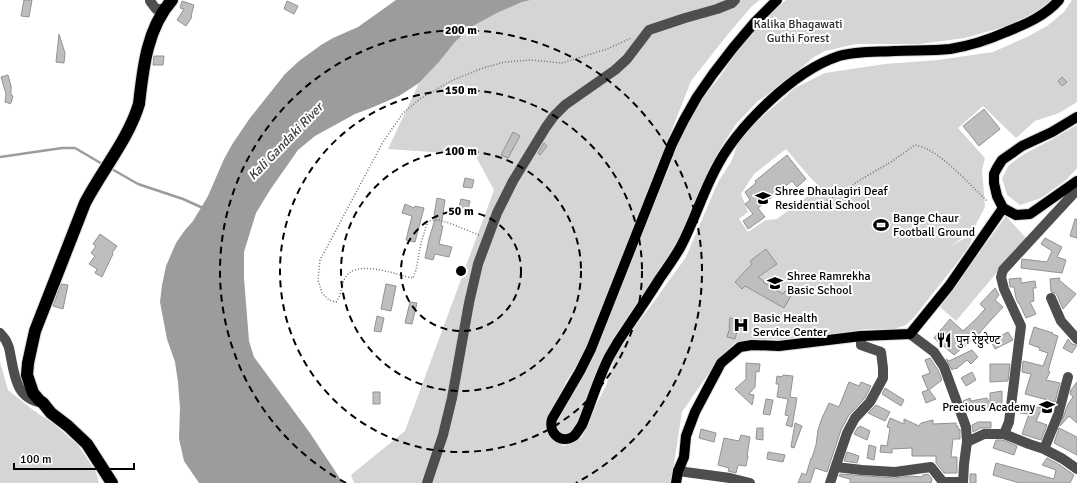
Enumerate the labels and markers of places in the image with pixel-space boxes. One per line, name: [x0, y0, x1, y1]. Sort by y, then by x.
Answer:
place label: Shree Dhaulagiri Deaf Residential School: [775, 184, 889, 213]
school or university icon: Shree Dhaulagiri Deaf Residential School: [754, 189, 772, 207]
place label: Bange Chaur Football Ground: [893, 211, 975, 240]
sports icon: Bange Chaur Football Ground: [872, 216, 890, 234]
centre of rings: [454, 264, 468, 278]
place label: Shree Ramrekha Basic School: [787, 269, 871, 298]
school or university icon: Shree Ramrekha Basic School: [766, 274, 784, 292]
place label: Basic Health Service Center: [753, 311, 828, 340]
hospital icon: Basic Health Service Center: [732, 316, 750, 334]
restaurant icon: पुन रेष्टुरेण्ट: [935, 331, 953, 349]
place label: पुन रेष्टुरेण्ट: [956, 332, 1002, 348]
school or university icon: Precious Academy: [1038, 398, 1056, 416]
place label: Precious Academy: [942, 400, 1035, 415]

